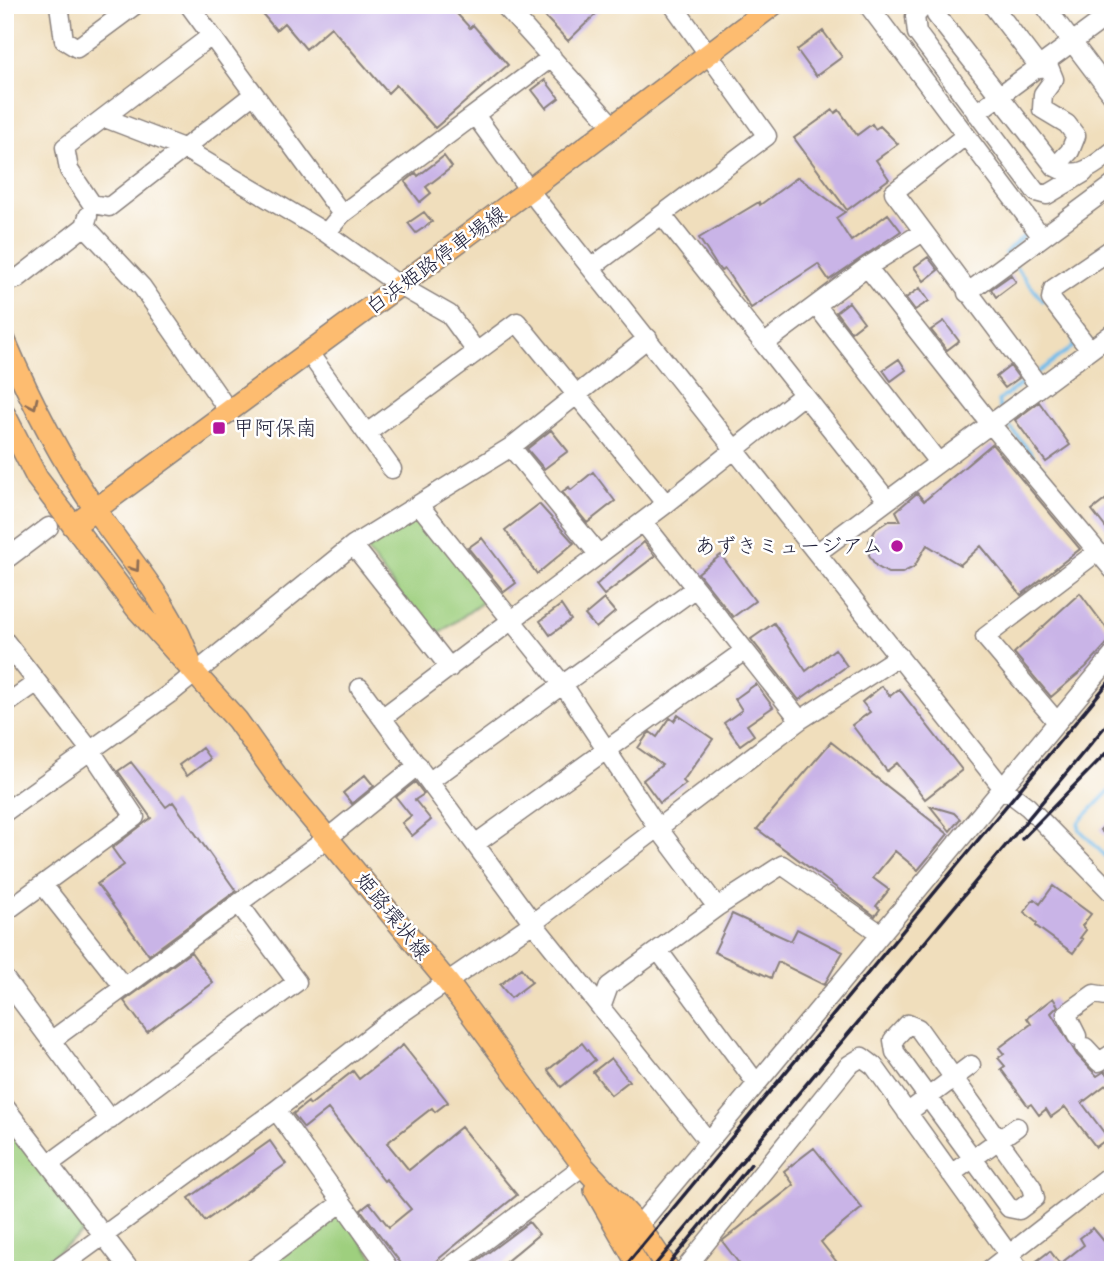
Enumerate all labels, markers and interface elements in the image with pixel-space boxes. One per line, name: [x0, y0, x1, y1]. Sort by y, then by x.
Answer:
street label: 白浜姫路停車場線: [359, 198, 511, 319]
one-way arrow: [25, 397, 39, 409]
place label: 甲阿保南: [233, 413, 317, 440]
marker: 甲阿保南: [211, 420, 227, 436]
place label: あずきミュージアム: [695, 531, 883, 558]
marker: あずきミュージアム: [889, 538, 905, 554]
one-way arrow: [127, 559, 139, 572]
street label: 姫路環状線: [351, 866, 438, 964]

